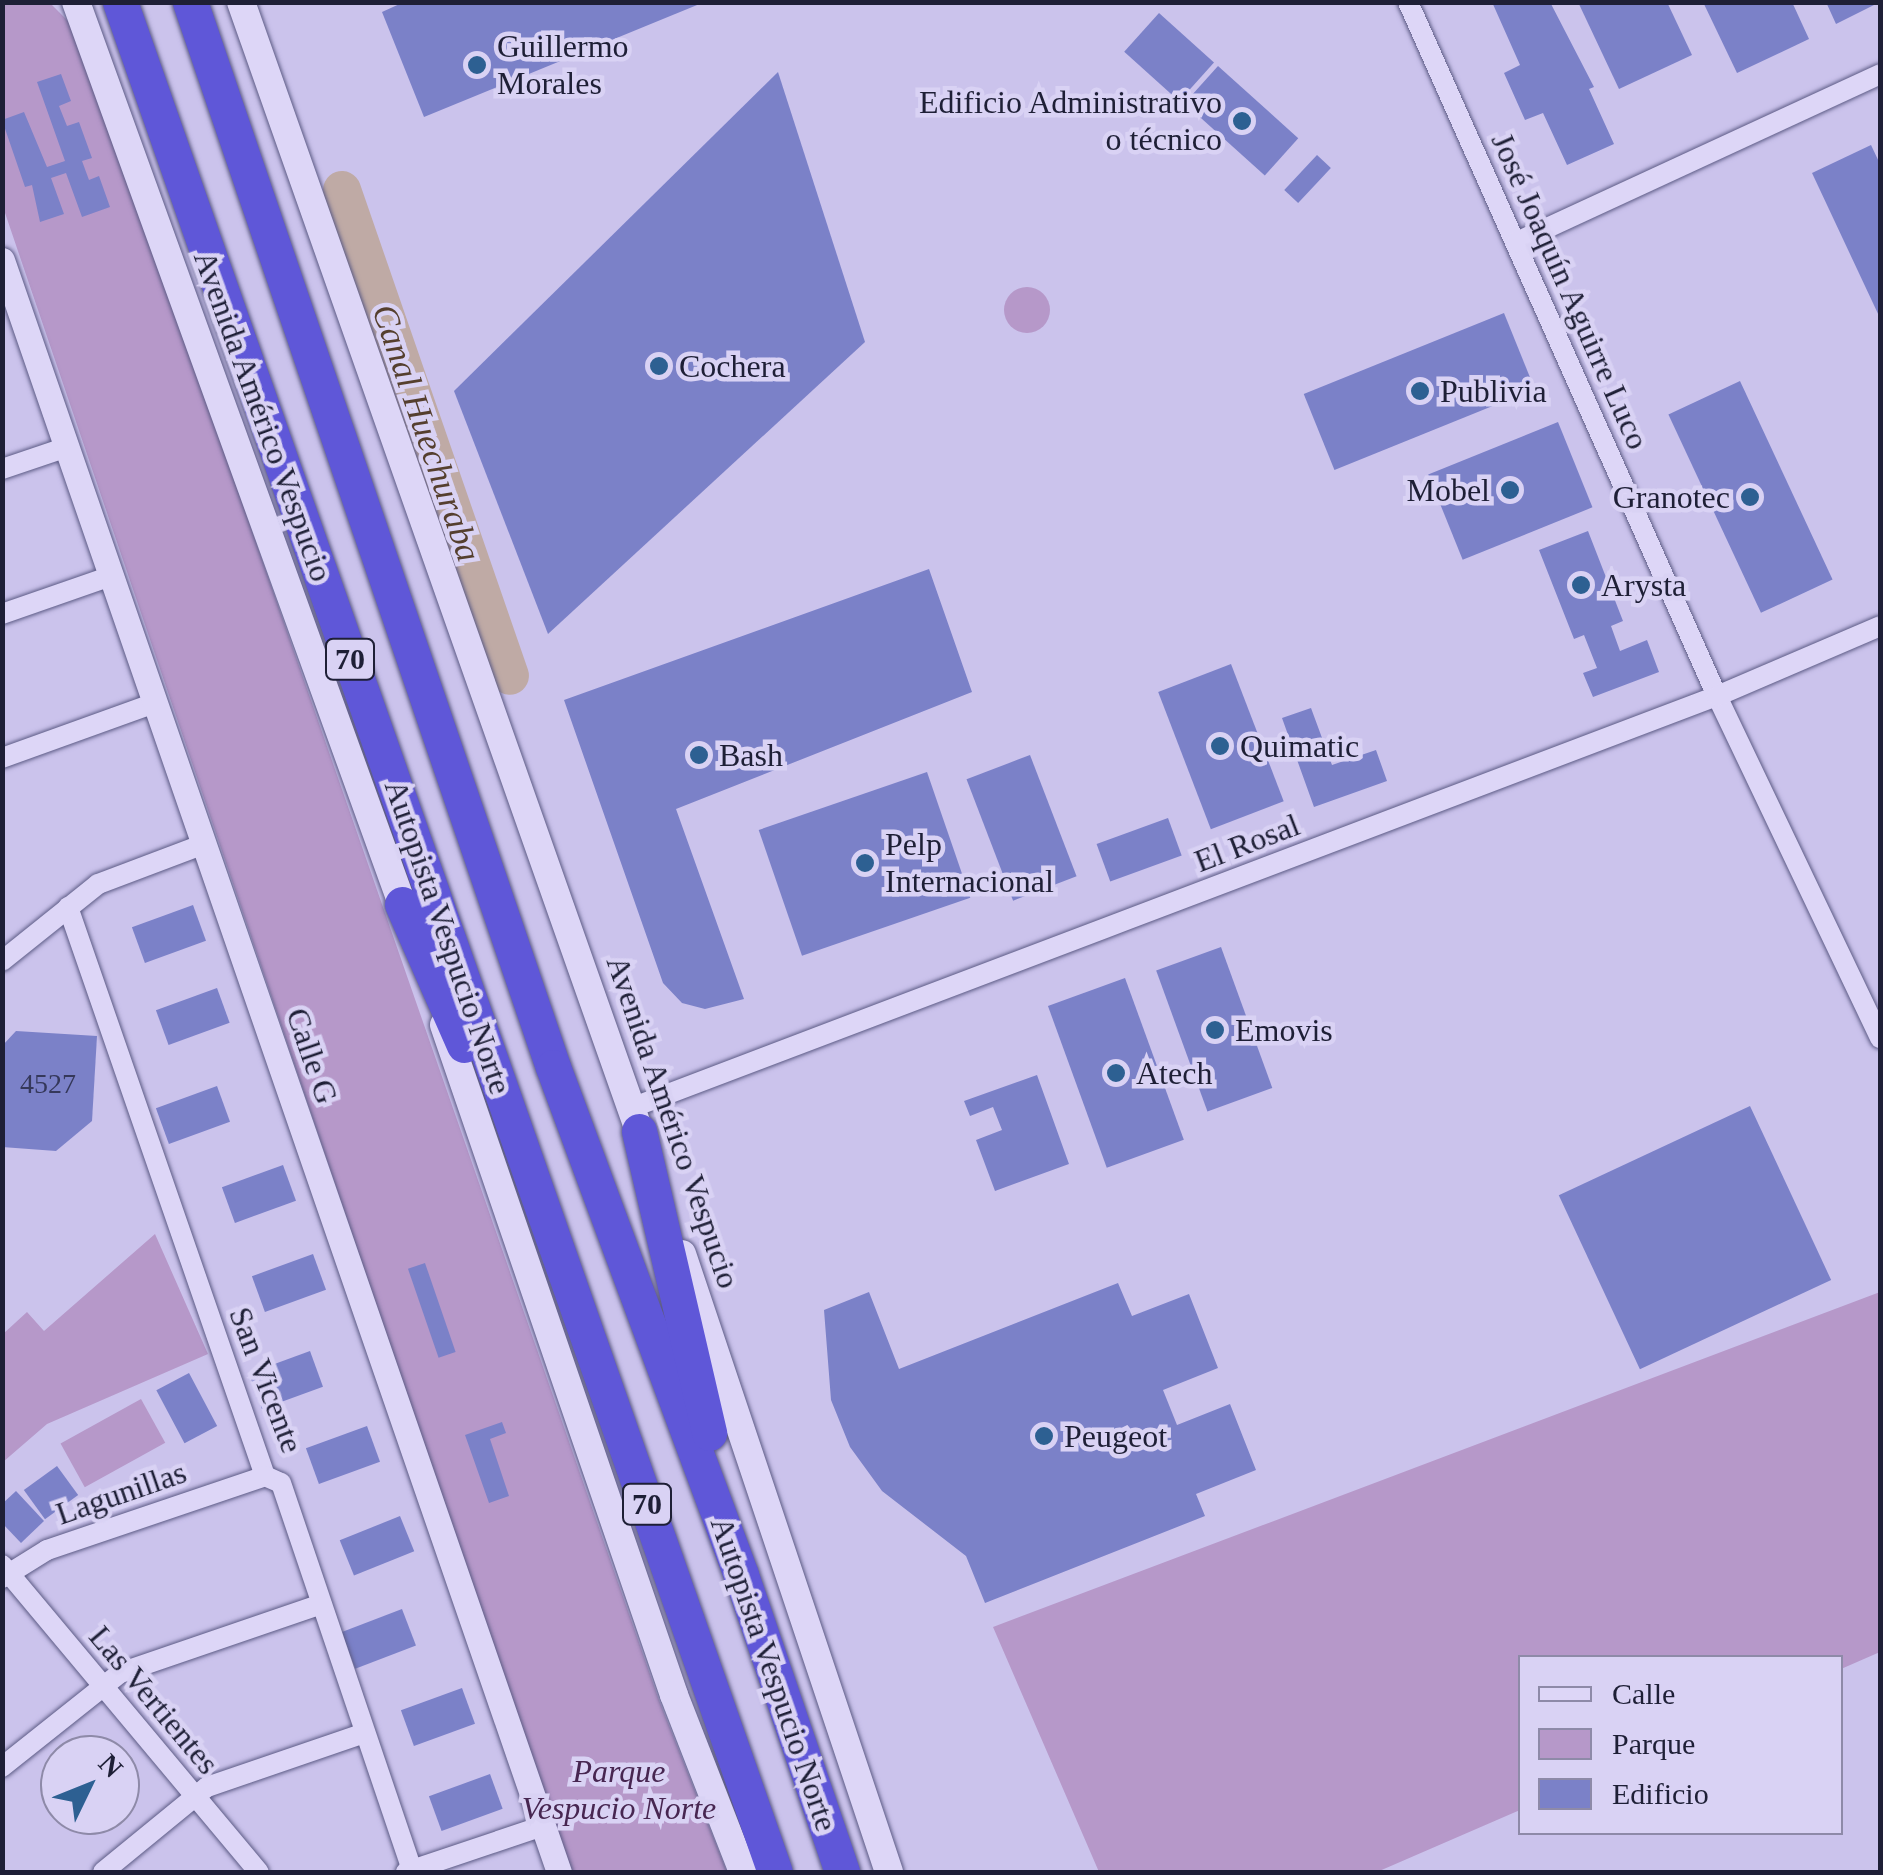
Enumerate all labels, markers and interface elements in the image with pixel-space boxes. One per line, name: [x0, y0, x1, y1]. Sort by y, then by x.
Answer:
place label: Guillermo Morales: [497, 28, 629, 103]
marker: Guillermo Morales: [466, 54, 488, 76]
place label: Edificio Administrativo o técnico: [917, 84, 1222, 159]
marker: Edificio Administrativo o técnico: [1231, 110, 1253, 132]
street label: José Joaquín Aguirre Luco: [1483, 126, 1657, 456]
street label: Avenida Américo Vespucio: [185, 244, 341, 588]
water label: Canal Huechuraba: [362, 299, 490, 567]
place label: Cochera: [679, 347, 786, 385]
marker: Cochera: [648, 355, 670, 377]
place label: Publivia: [1440, 372, 1547, 410]
marker: Publivia: [1409, 380, 1431, 402]
place label: Mobel: [1406, 471, 1490, 509]
place label: Granotec: [1613, 478, 1730, 516]
marker: Mobel: [1499, 479, 1521, 501]
marker: Granotec: [1739, 486, 1761, 508]
place label: Arysta: [1601, 566, 1686, 604]
marker: Arysta: [1570, 574, 1592, 596]
road number: 70: [325, 634, 375, 684]
place label: Quimatic: [1240, 727, 1359, 765]
marker: Quimatic: [1209, 735, 1231, 757]
place label: Bash: [719, 736, 783, 774]
marker: Bash: [688, 744, 710, 766]
street label: Autopista Vespucio Norte: [376, 774, 520, 1100]
street label: El Rosal: [1189, 805, 1305, 881]
place label: Pelp Internacional: [885, 826, 1054, 901]
marker: Pelp Internacional: [854, 852, 876, 874]
street label: Avenida Américo Vespucio: [598, 950, 748, 1294]
street label: Calle G: [278, 1003, 346, 1109]
place label: Emovis: [1235, 1011, 1333, 1049]
marker: Emovis: [1204, 1019, 1226, 1041]
place label: Atech: [1136, 1054, 1212, 1092]
marker: Atech: [1105, 1062, 1127, 1084]
house number: 4527: [20, 1067, 76, 1101]
street label: San Vicente: [221, 1301, 311, 1459]
place label: Peugeot: [1064, 1417, 1167, 1455]
marker: Peugeot: [1033, 1425, 1055, 1447]
street label: Lagunillas: [51, 1453, 191, 1533]
road number: 70: [622, 1479, 672, 1529]
street label: Autopista Vespucio Norte: [702, 1511, 846, 1837]
street label: Las Vertientes: [81, 1618, 227, 1782]
legend: [1518, 1655, 1843, 1835]
text: Calle: [1612, 1677, 1675, 1710]
text: Parque: [1612, 1727, 1695, 1760]
north arrow: [40, 1735, 140, 1835]
text: N: [93, 1748, 129, 1784]
park label: Parque Vespucio Norte: [522, 1753, 716, 1828]
text: Edificio: [1612, 1777, 1709, 1810]

